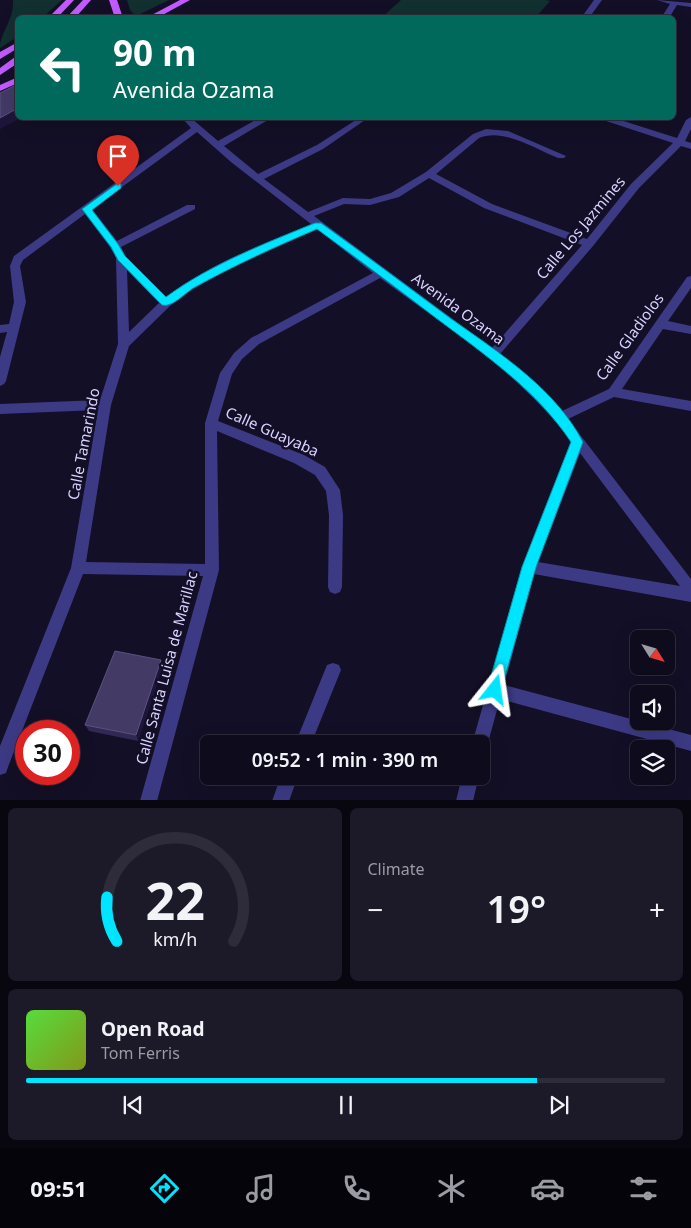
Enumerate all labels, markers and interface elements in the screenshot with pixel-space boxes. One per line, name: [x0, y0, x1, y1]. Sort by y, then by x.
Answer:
text: 90 m: [113, 29, 196, 76]
icon: left: [30, 35, 95, 100]
text: Avenida Ozama: [113, 74, 274, 104]
pin: [97, 135, 139, 186]
icon: arrive: [104, 142, 132, 170]
street label: Calle Los Jazmines: [531, 172, 629, 283]
street label: Avenida Ozama: [408, 268, 509, 349]
street label: Calle Gladiolos: [591, 289, 668, 384]
street label: Calle Tamarindo: [62, 386, 104, 501]
street label: Calle Guayaba: [223, 402, 322, 461]
street label: Calle Santa Luisa de Marillac: [131, 569, 201, 767]
north arrow: [630, 630, 675, 675]
map controls: [630, 630, 675, 785]
position arrow: [468, 663, 520, 715]
button: sound: [630, 685, 675, 730]
speed limit sign: 30: [15, 720, 80, 785]
button: layers: [630, 740, 675, 785]
text: 09:52 · 1 min · 390 m: [252, 747, 438, 773]
text: Climate: [368, 858, 425, 880]
text: 22: [145, 864, 205, 935]
text: 19°: [486, 882, 546, 934]
text: −: [368, 890, 384, 928]
text: +: [649, 890, 665, 928]
text: km/h: [153, 927, 197, 951]
text: Open Road: [101, 1016, 204, 1042]
text: Tom Ferris: [101, 1042, 180, 1064]
icon: previous: [119, 1091, 147, 1119]
icon: pause: [332, 1091, 360, 1119]
icon: next: [545, 1091, 573, 1119]
icon: directions: [147, 1171, 182, 1206]
icon: music: [243, 1171, 278, 1206]
icon: phone: [339, 1171, 374, 1206]
icon: climate: [434, 1171, 469, 1206]
icon: car: [530, 1171, 565, 1206]
icon: filters: [626, 1171, 661, 1206]
text: 09:51: [30, 1173, 87, 1203]

